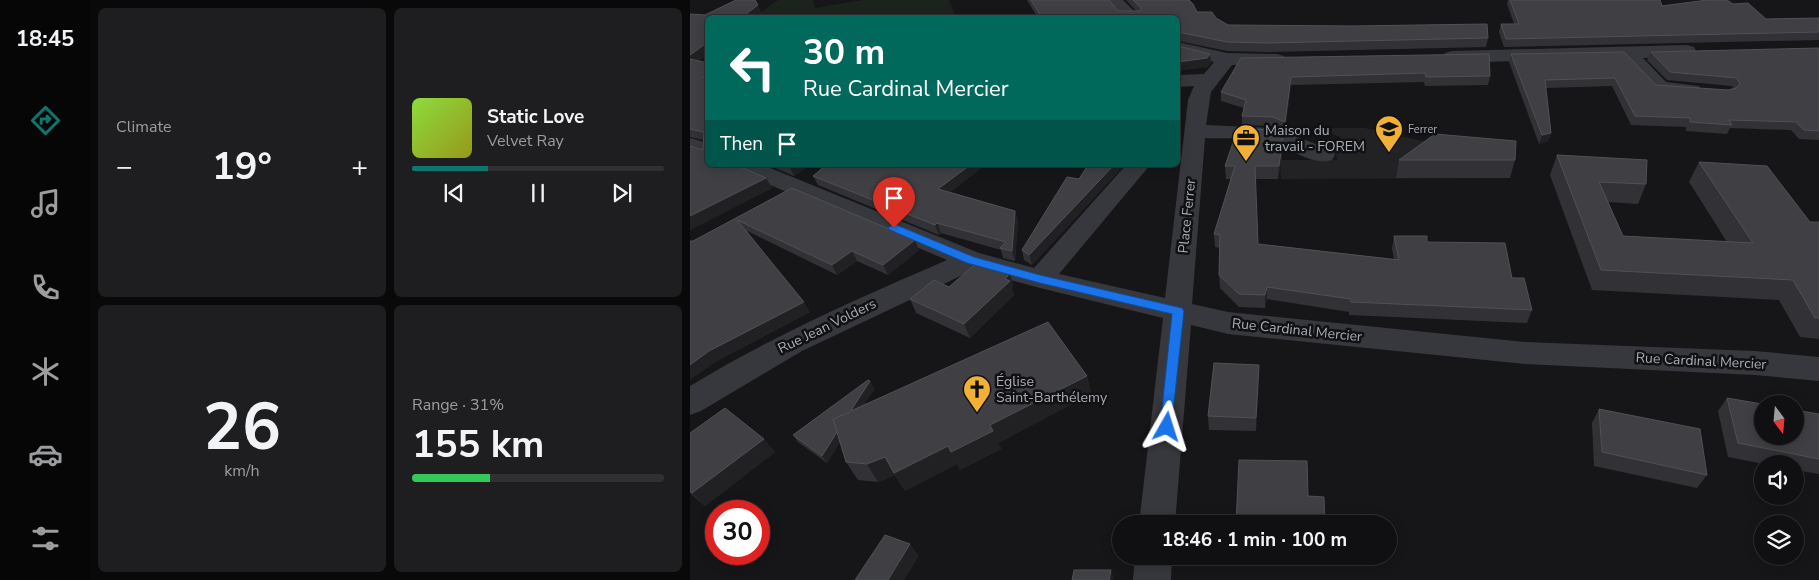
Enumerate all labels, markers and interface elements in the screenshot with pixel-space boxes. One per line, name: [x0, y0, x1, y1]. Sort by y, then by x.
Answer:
text: 18:45: [16, 24, 74, 54]
text: 30 m: [803, 29, 885, 76]
icon: left: [720, 35, 785, 100]
text: Rue Cardinal Mercier: [803, 74, 1009, 104]
icon: directions: [28, 103, 63, 138]
text: Static Love: [487, 104, 584, 130]
school or university icon: Ferrer: [1374, 114, 1404, 153]
text: Climate: [116, 116, 171, 138]
place label: Maison du travail - FOREM: [1265, 121, 1365, 156]
place label: Ferrer: [1408, 122, 1437, 137]
office icon: Maison du travail - FOREM: [1231, 123, 1261, 162]
text: Velvet Ray: [487, 130, 564, 152]
icon: arrive: [773, 130, 801, 158]
text: Then: [720, 131, 763, 157]
text: 19°: [212, 141, 272, 192]
text: −: [116, 148, 133, 186]
text: +: [351, 148, 368, 186]
pin: [873, 177, 915, 228]
street label: Place Ferrer: [1174, 178, 1200, 254]
icon: previous: [440, 179, 468, 207]
icon: pause: [524, 179, 552, 207]
icon: next: [608, 179, 636, 207]
icon: arrive: [880, 184, 908, 212]
icon: music: [28, 186, 63, 221]
icon: phone: [28, 270, 63, 305]
street label: Rue Jean Volders: [775, 294, 880, 358]
street label: Rue Cardinal Mercier: [1231, 314, 1363, 346]
street label: Rue Cardinal Mercier: [1635, 348, 1767, 374]
icon: climate: [28, 354, 63, 389]
place label: Église Saint-Barthélemy: [996, 372, 1108, 407]
church icon: Église Saint-Barthélemy: [962, 374, 992, 413]
text: 26: [203, 383, 281, 472]
text: Range · 31%: [412, 394, 504, 416]
north arrow: [1754, 395, 1804, 445]
map controls: [1754, 395, 1804, 565]
position arrow: [1140, 400, 1192, 452]
text: 155 km: [412, 419, 544, 470]
icon: car: [28, 437, 63, 472]
button: sound: [1754, 455, 1804, 505]
text: km/h: [224, 460, 260, 482]
speed limit sign: 30: [705, 500, 770, 565]
button: layers: [1754, 515, 1804, 565]
icon: filters: [28, 521, 63, 556]
text: 18:46 · 1 min · 100 m: [1162, 527, 1347, 553]

